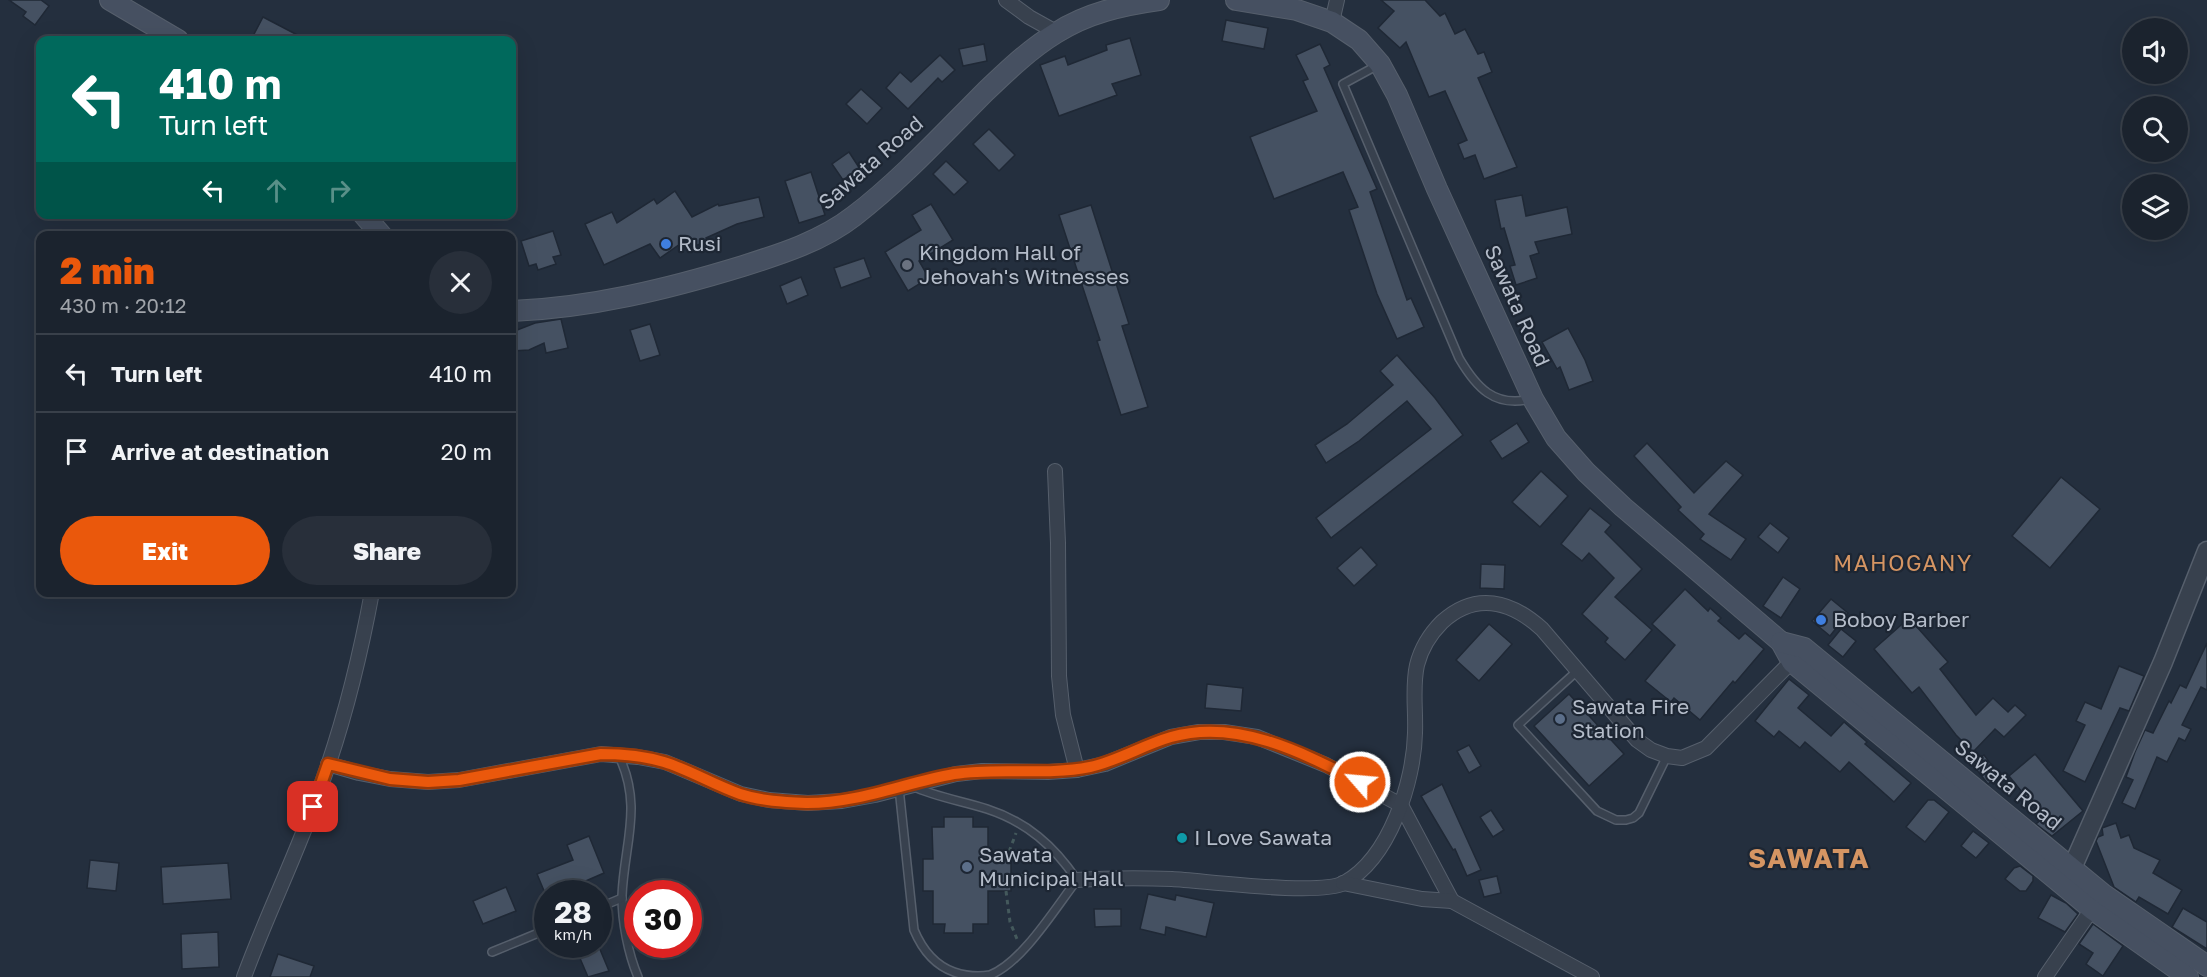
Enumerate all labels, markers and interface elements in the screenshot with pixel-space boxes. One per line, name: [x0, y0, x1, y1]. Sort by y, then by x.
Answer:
map controls: [2122, 18, 2188, 240]
button: sound: [2122, 18, 2188, 84]
text: 410 m: [159, 58, 281, 108]
icon: left: [60, 60, 138, 138]
button: search: [2122, 96, 2188, 162]
text: Turn left: [159, 109, 268, 141]
street label: Sawata Road: [813, 110, 928, 215]
icon: left: [197, 174, 230, 207]
icon: ahead: [260, 174, 293, 207]
icon: right: [323, 174, 356, 207]
button: layers: [2122, 174, 2188, 240]
place label: Rusi: [678, 230, 721, 256]
marker: Rusi: [659, 237, 673, 251]
place label: Kingdom Hall of Jehovah's Witnesses: [919, 239, 1129, 289]
street label: Sawata Road: [1480, 241, 1556, 370]
text: 2 min: [60, 249, 155, 292]
button: close: [429, 251, 492, 314]
marker: Kingdom Hall of Jehovah's Witnesses: [900, 258, 914, 272]
text: 430 m · 20:12: [60, 293, 186, 317]
icon: left: [60, 357, 93, 390]
text: Turn left: [111, 360, 202, 387]
text: 410 m: [429, 360, 492, 387]
icon: arrive: [60, 435, 93, 468]
text: Arrive at destination: [111, 438, 329, 465]
text: 20 m: [441, 438, 492, 465]
button: Exit: [60, 516, 270, 585]
button: Share: [282, 516, 492, 585]
district label: MAHOGANY: [1833, 549, 1973, 576]
place label: Boboy Barber: [1833, 606, 1969, 632]
marker: Boboy Barber: [1814, 613, 1828, 627]
place label: Sawata Fire Station: [1572, 693, 1689, 743]
marker: Sawata Fire Station: [1553, 712, 1567, 726]
street label: Sawata Road: [1950, 733, 2067, 835]
position arrow: [1328, 750, 1392, 814]
pin: [287, 781, 338, 832]
icon: arrive: [296, 790, 329, 823]
place label: I Love Sawata: [1194, 824, 1332, 850]
marker: I Love Sawata: [1175, 831, 1189, 845]
place label: Sawata Municipal Hall: [979, 841, 1123, 891]
district label: SAWATA: [1748, 842, 1870, 874]
marker: Sawata Municipal Hall: [960, 860, 974, 874]
speed limit sign: 30: [624, 880, 702, 958]
text: 28: [554, 894, 592, 930]
text: km/h: [554, 925, 592, 943]

